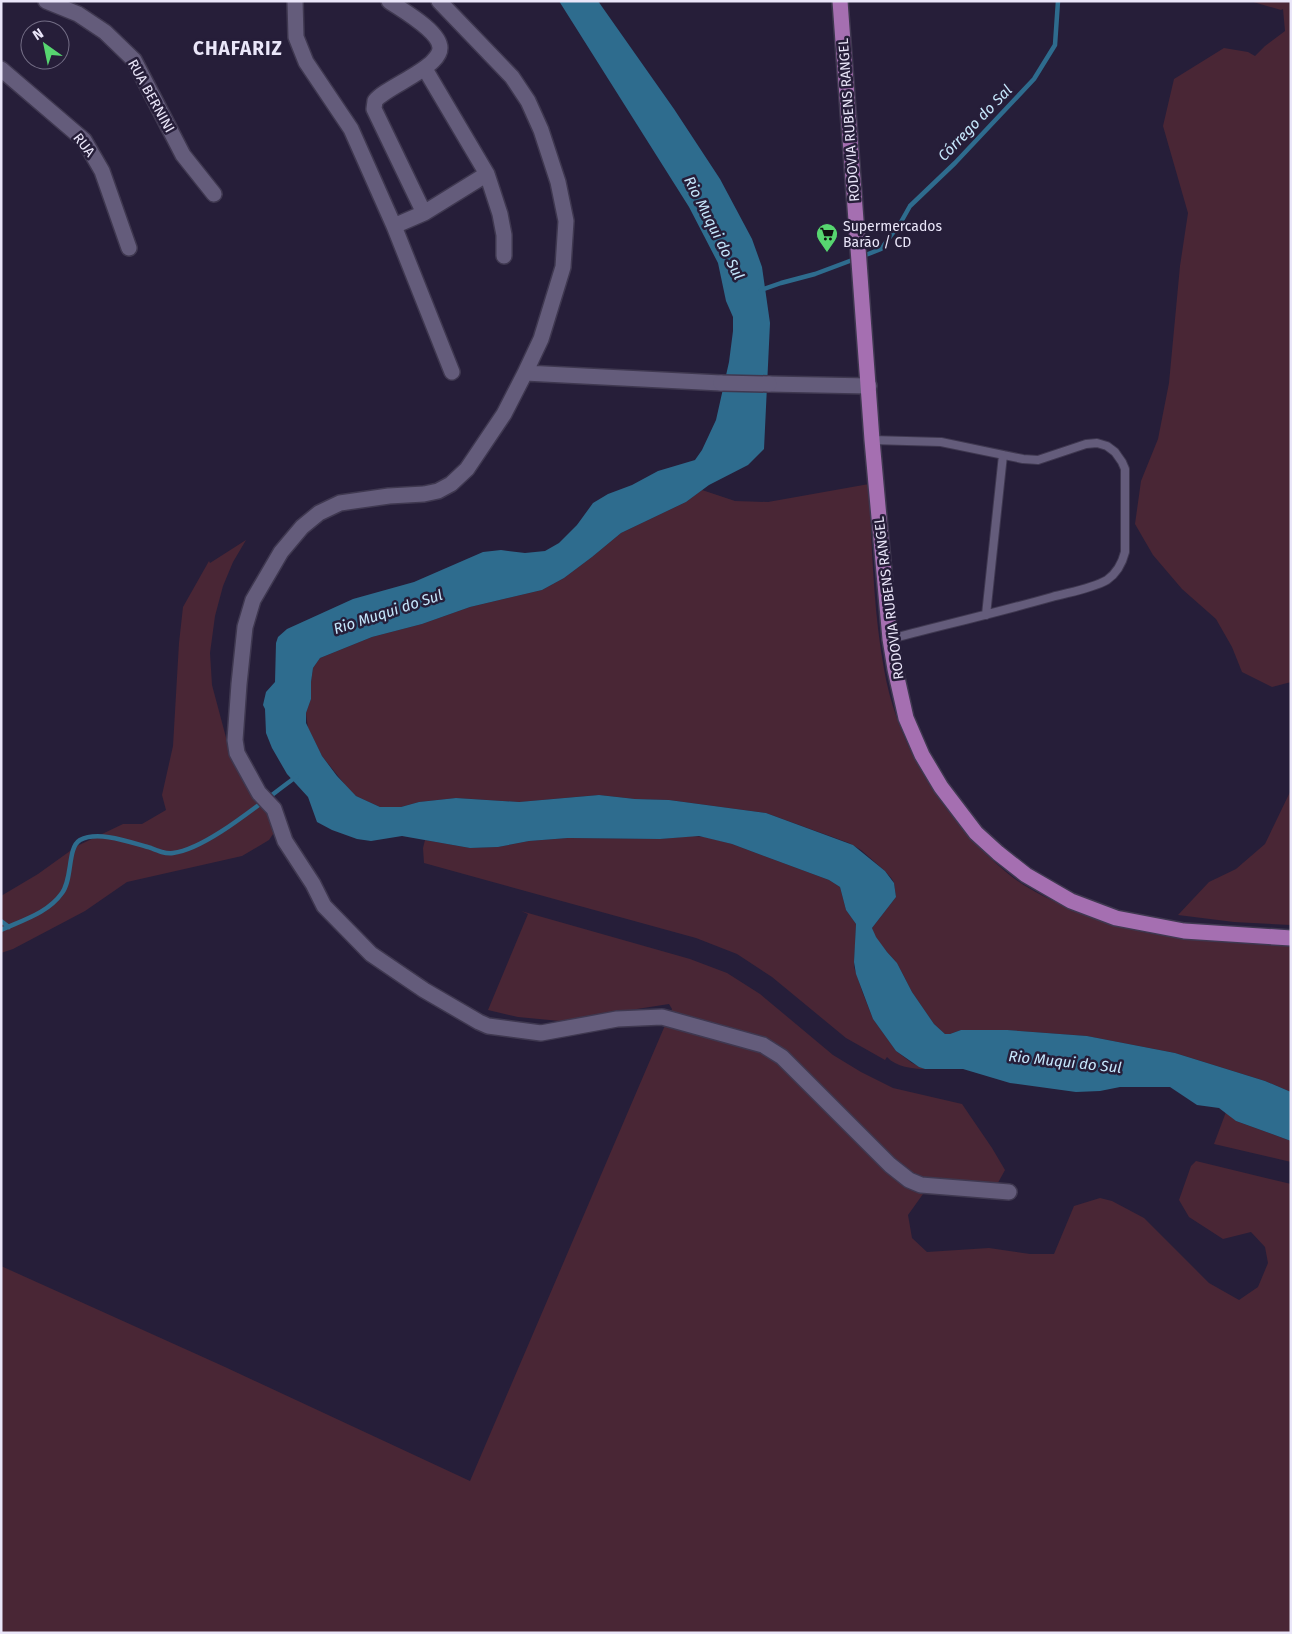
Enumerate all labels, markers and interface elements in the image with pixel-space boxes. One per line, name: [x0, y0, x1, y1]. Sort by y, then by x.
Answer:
north arrow: [20, 20, 70, 70]
text: N: [30, 25, 47, 44]
district label: CHAFARIZ: [193, 37, 283, 60]
street label: RODOVIA RUBENS RANGEL: [835, 37, 863, 203]
street label: RUA BERNINI: [124, 56, 178, 136]
water label: Córrego do Sal: [934, 81, 1016, 165]
street label: RUA: [69, 130, 99, 160]
water label: Rio Muqui do Sul: [680, 173, 748, 283]
place label: Supermercados Barão / CD: [843, 218, 942, 251]
supermarket icon: Supermercados Barão / CD: [815, 222, 839, 253]
street label: RODOVIA RUBENS RANGEL: [871, 515, 907, 681]
water label: Rio Muqui do Sul: [331, 586, 445, 638]
water label: Rio Muqui do Sul: [1008, 1047, 1122, 1077]

